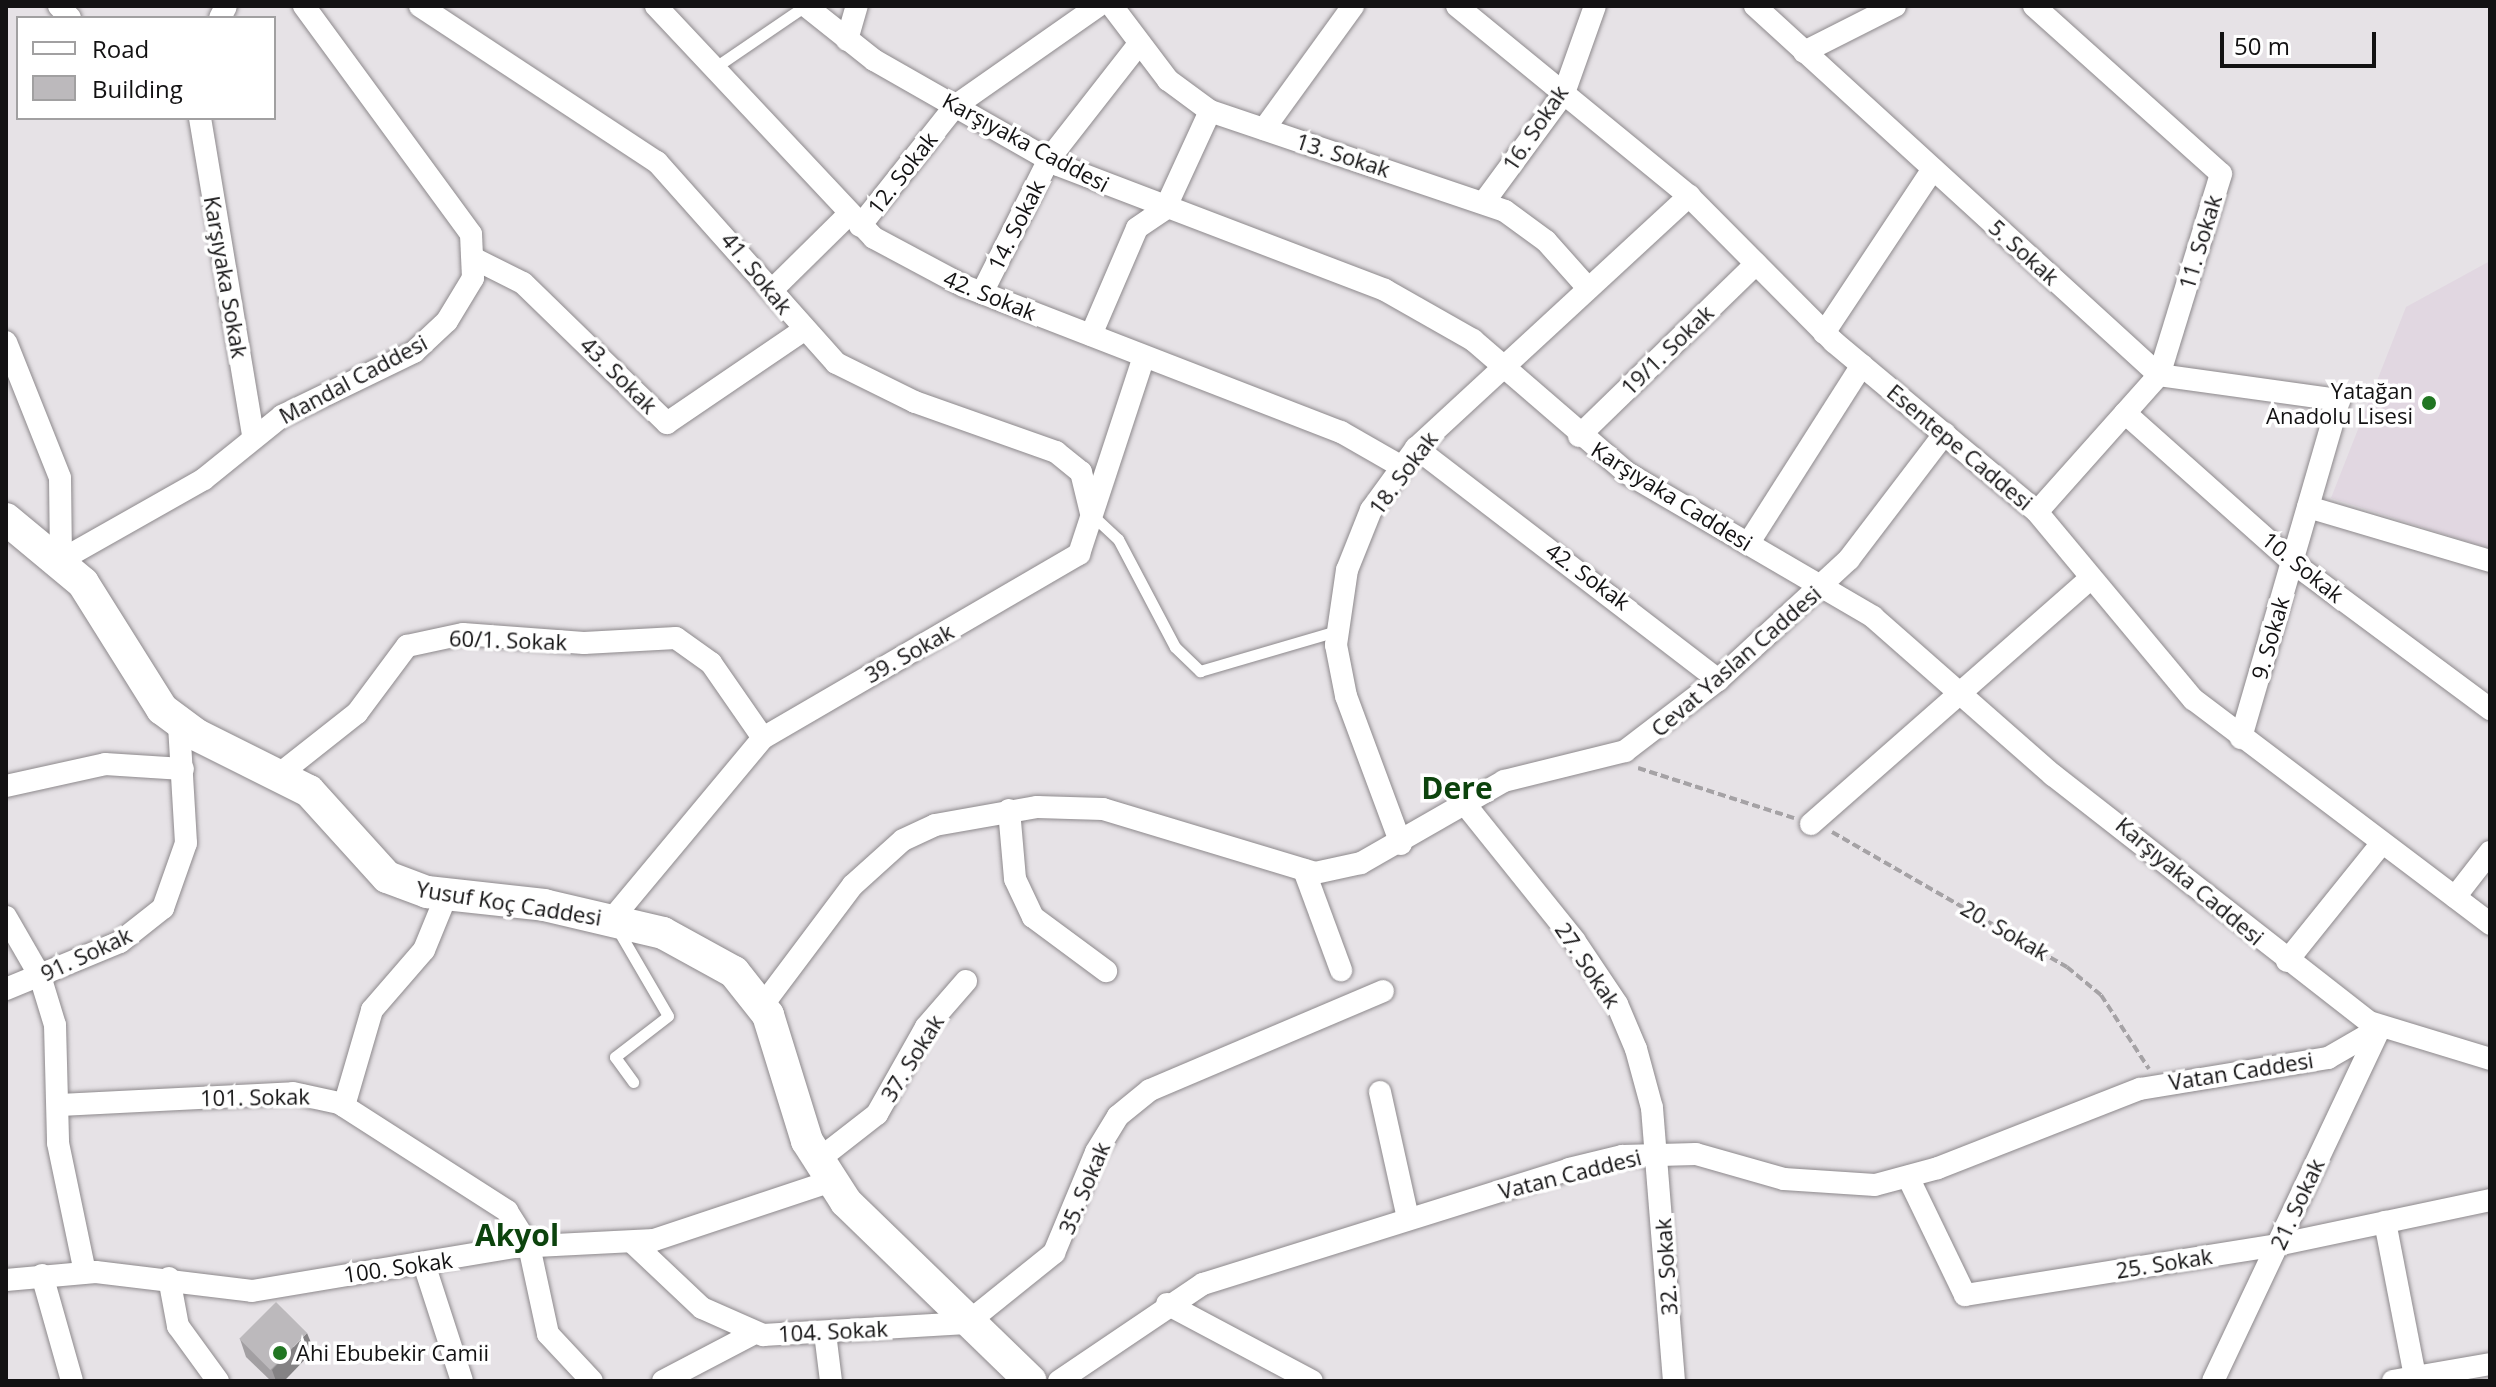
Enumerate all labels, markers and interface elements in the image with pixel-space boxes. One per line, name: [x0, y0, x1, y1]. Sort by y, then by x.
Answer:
legend: [16, 16, 276, 120]
scale bar: [2224, 16, 2380, 66]
text: 50 m: [2234, 29, 2290, 62]
text: Road: [92, 32, 149, 65]
text: Building: [92, 72, 183, 105]
street label: 16. Sokak: [1497, 80, 1573, 176]
street label: Karşıyaka Caddesi: [938, 87, 1114, 197]
street label: 12. Sokak: [862, 127, 942, 219]
street label: 13. Sokak: [1293, 127, 1393, 183]
street label: 14. Sokak: [982, 176, 1050, 274]
street label: 11. Sokak: [2173, 192, 2227, 292]
street label: Karşıyaka Sokak: [199, 194, 253, 360]
street label: 5. Sokak: [1984, 214, 2064, 290]
street label: 41. Sokak: [716, 227, 798, 319]
street label: 42. Sokak: [940, 265, 1040, 325]
street label: 19/1. Sokak: [1615, 300, 1719, 400]
street label: Mandal Caddesi: [274, 329, 432, 429]
street label: 43. Sokak: [575, 331, 663, 419]
place label: Yatağan Anadolu Lisesi: [2266, 377, 2413, 428]
street label: Esentepe Caddesi: [1882, 378, 2038, 516]
marker: Yatağan Anadolu Lisesi: [2420, 394, 2438, 412]
street label: 18. Sokak: [1363, 426, 1443, 520]
street label: Karşıyaka Caddesi: [1587, 436, 1757, 556]
street label: 10. Sokak: [2257, 526, 2349, 608]
street label: 42. Sokak: [1541, 537, 1635, 615]
street label: Cevat Yaslan Caddesi: [1646, 580, 1826, 742]
street label: 9. Sokak: [2246, 594, 2294, 682]
street label: 39. Sokak: [860, 618, 958, 688]
street label: 60/1. Sokak: [449, 625, 567, 655]
district label: Dere: [1421, 770, 1493, 806]
street label: Karşıyaka Caddesi: [2111, 811, 2269, 951]
street label: Yusuf Koç Caddesi: [414, 875, 604, 931]
street label: 20. Sokak: [1956, 894, 2054, 966]
street label: 27. Sokak: [1550, 917, 1626, 1013]
street label: 91. Sokak: [36, 921, 136, 987]
street label: 37. Sokak: [875, 1010, 949, 1106]
street label: Vatan Caddesi: [2167, 1047, 2315, 1095]
street label: 101. Sokak: [200, 1083, 310, 1111]
street label: 35. Sokak: [1053, 1138, 1115, 1238]
street label: Vatan Caddesi: [1496, 1144, 1644, 1204]
street label: 21. Sokak: [2264, 1154, 2330, 1254]
district label: Akyol: [475, 1217, 559, 1253]
street label: 32. Sokak: [1649, 1218, 1683, 1316]
street label: 25. Sokak: [2114, 1242, 2214, 1284]
street label: 100. Sokak: [342, 1246, 454, 1288]
street label: 104. Sokak: [777, 1315, 889, 1347]
place label: Ahi Ebubekir Camii: [296, 1340, 489, 1366]
marker: Ahi Ebubekir Camii: [271, 1344, 289, 1362]

